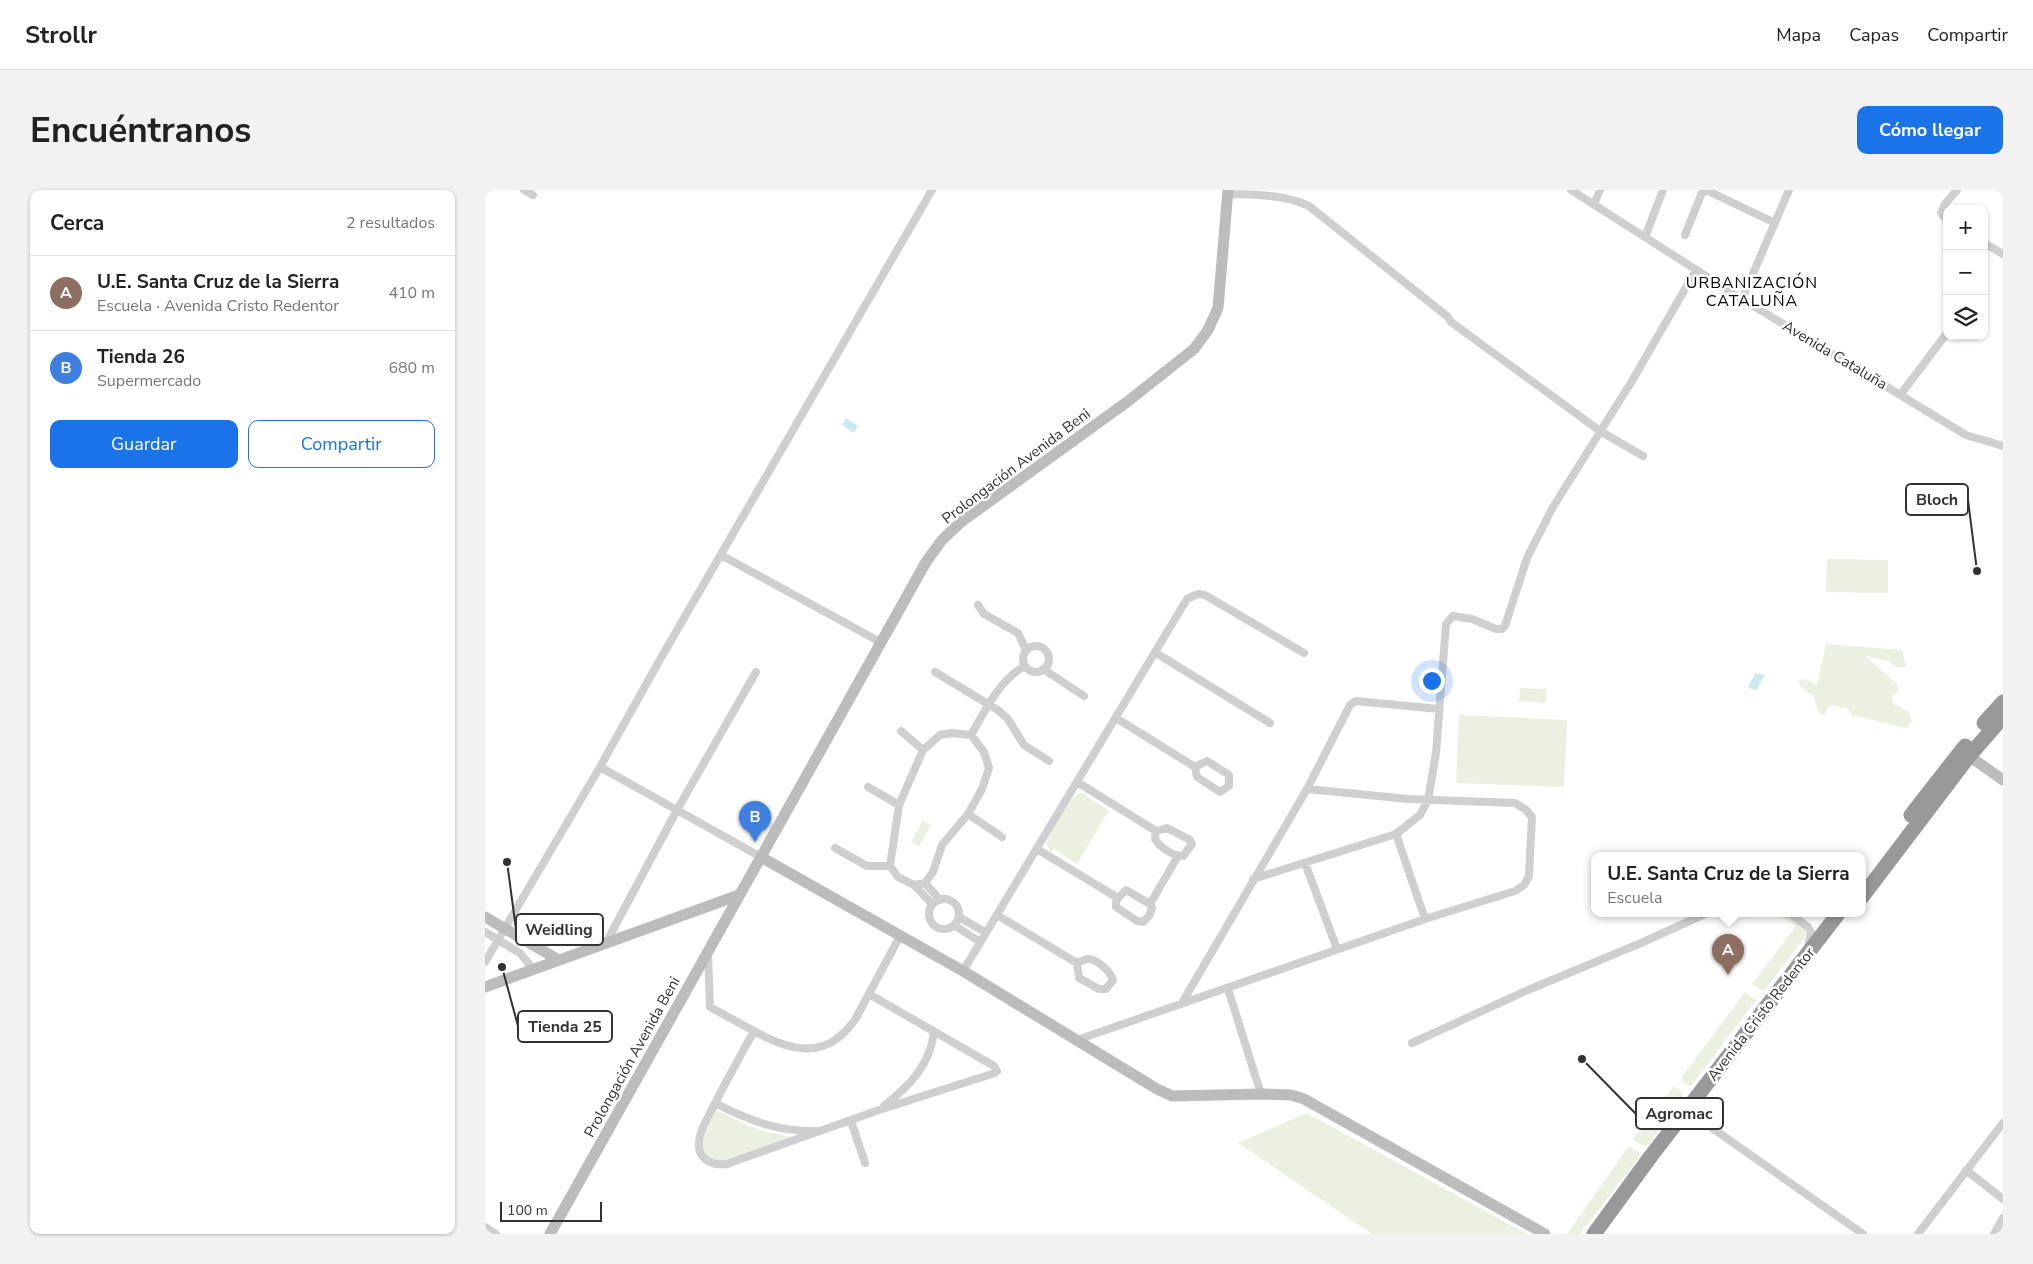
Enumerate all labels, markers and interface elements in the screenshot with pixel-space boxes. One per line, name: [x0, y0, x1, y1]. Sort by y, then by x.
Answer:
text: Strollr: [25, 19, 97, 51]
text: Mapa: [1776, 23, 1821, 47]
text: Capas: [1849, 23, 1899, 47]
text: Compartir: [1927, 23, 2008, 47]
button: Cómo llegar: [1857, 106, 2003, 154]
text: Encuéntranos: [30, 107, 251, 154]
map controls: [1943, 205, 1988, 340]
button: +: [1943, 205, 1988, 250]
text: Cerca: [50, 209, 104, 237]
text: 2 resultados: [346, 212, 435, 234]
button: −: [1943, 250, 1988, 295]
text: U.E. Santa Cruz de la Sierra: [97, 269, 339, 295]
district label: URBANIZACIÓN CATALUÑA: [1686, 272, 1818, 312]
text: A: [60, 282, 72, 304]
text: 410 m: [388, 282, 435, 304]
text: Escuela · Avenida Cristo Redentor: [97, 295, 339, 317]
button: layers: [1943, 295, 1988, 340]
street label: Avenida Cataluña: [1779, 316, 1891, 394]
text: Tienda 26: [97, 344, 185, 370]
text: B: [60, 357, 72, 379]
text: 680 m: [388, 357, 435, 379]
text: Supermercado: [97, 370, 201, 392]
street label: Prolongación Avenida Beni: [938, 404, 1094, 528]
button: Guardar: [50, 420, 238, 468]
button: Compartir: [248, 420, 435, 468]
callout: Bloch: [1906, 484, 1968, 515]
text: Bloch: [1916, 489, 1958, 511]
your location: [1419, 668, 1445, 694]
pin: B: [739, 801, 771, 842]
popup: [1591, 852, 1866, 917]
text: U.E. Santa Cruz de la Sierra: [1607, 861, 1850, 887]
text: Escuela: [1607, 887, 1662, 909]
callout: Weidling: [516, 914, 603, 945]
text: Weidling: [525, 919, 593, 941]
pin: A: [1712, 934, 1744, 975]
street label: Avenida Cristo Redentor: [1703, 944, 1819, 1084]
street label: Prolongación Avenida Beni: [579, 973, 685, 1141]
callout: Tienda 25: [518, 1011, 612, 1042]
text: Tienda 25: [528, 1016, 602, 1038]
callout: Agromac: [1636, 1098, 1723, 1129]
text: Agromac: [1645, 1103, 1713, 1125]
scale bar: [500, 1199, 603, 1222]
text: 100 m: [507, 1201, 548, 1220]

